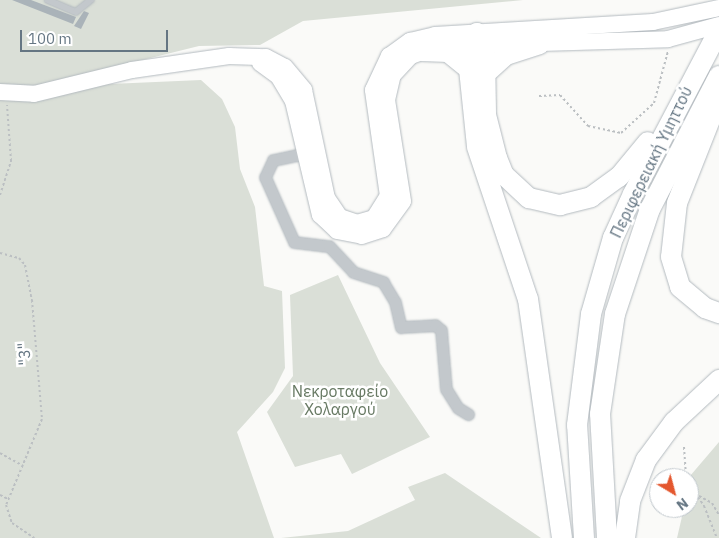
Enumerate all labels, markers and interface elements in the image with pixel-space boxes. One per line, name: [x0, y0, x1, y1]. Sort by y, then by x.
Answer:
scale bar: [22, 20, 170, 52]
text: 100 m: [28, 29, 72, 48]
street label: Περιφερειακή Υμηττού: [606, 83, 696, 241]
street label: "3": [14, 342, 34, 366]
park label: Νεκροταφείο Χολαργού: [292, 381, 388, 419]
north arrow: [649, 468, 699, 518]
text: N: [673, 494, 692, 514]

